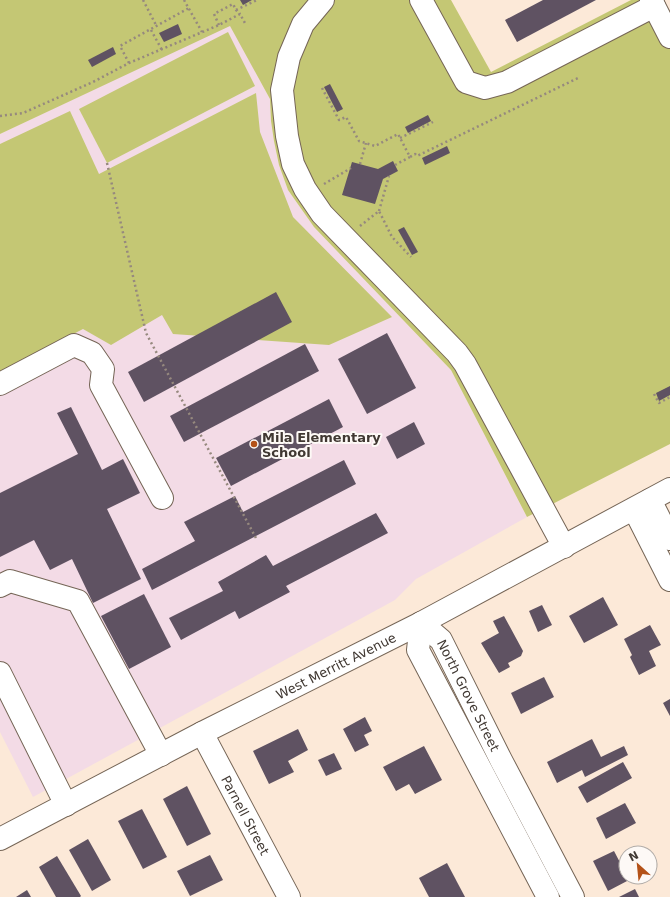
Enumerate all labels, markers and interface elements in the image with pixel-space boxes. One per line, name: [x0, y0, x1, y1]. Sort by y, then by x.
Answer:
place label: Mila Elementary School: [262, 430, 381, 460]
marker: Mila Elementary School: [249, 439, 259, 449]
street label: West Merritt Avenue: [274, 630, 399, 703]
street label: North Grove Street: [434, 637, 502, 754]
street label: Parnell Street: [218, 773, 272, 858]
north arrow: [618, 845, 658, 885]
text: N: [627, 849, 641, 864]

